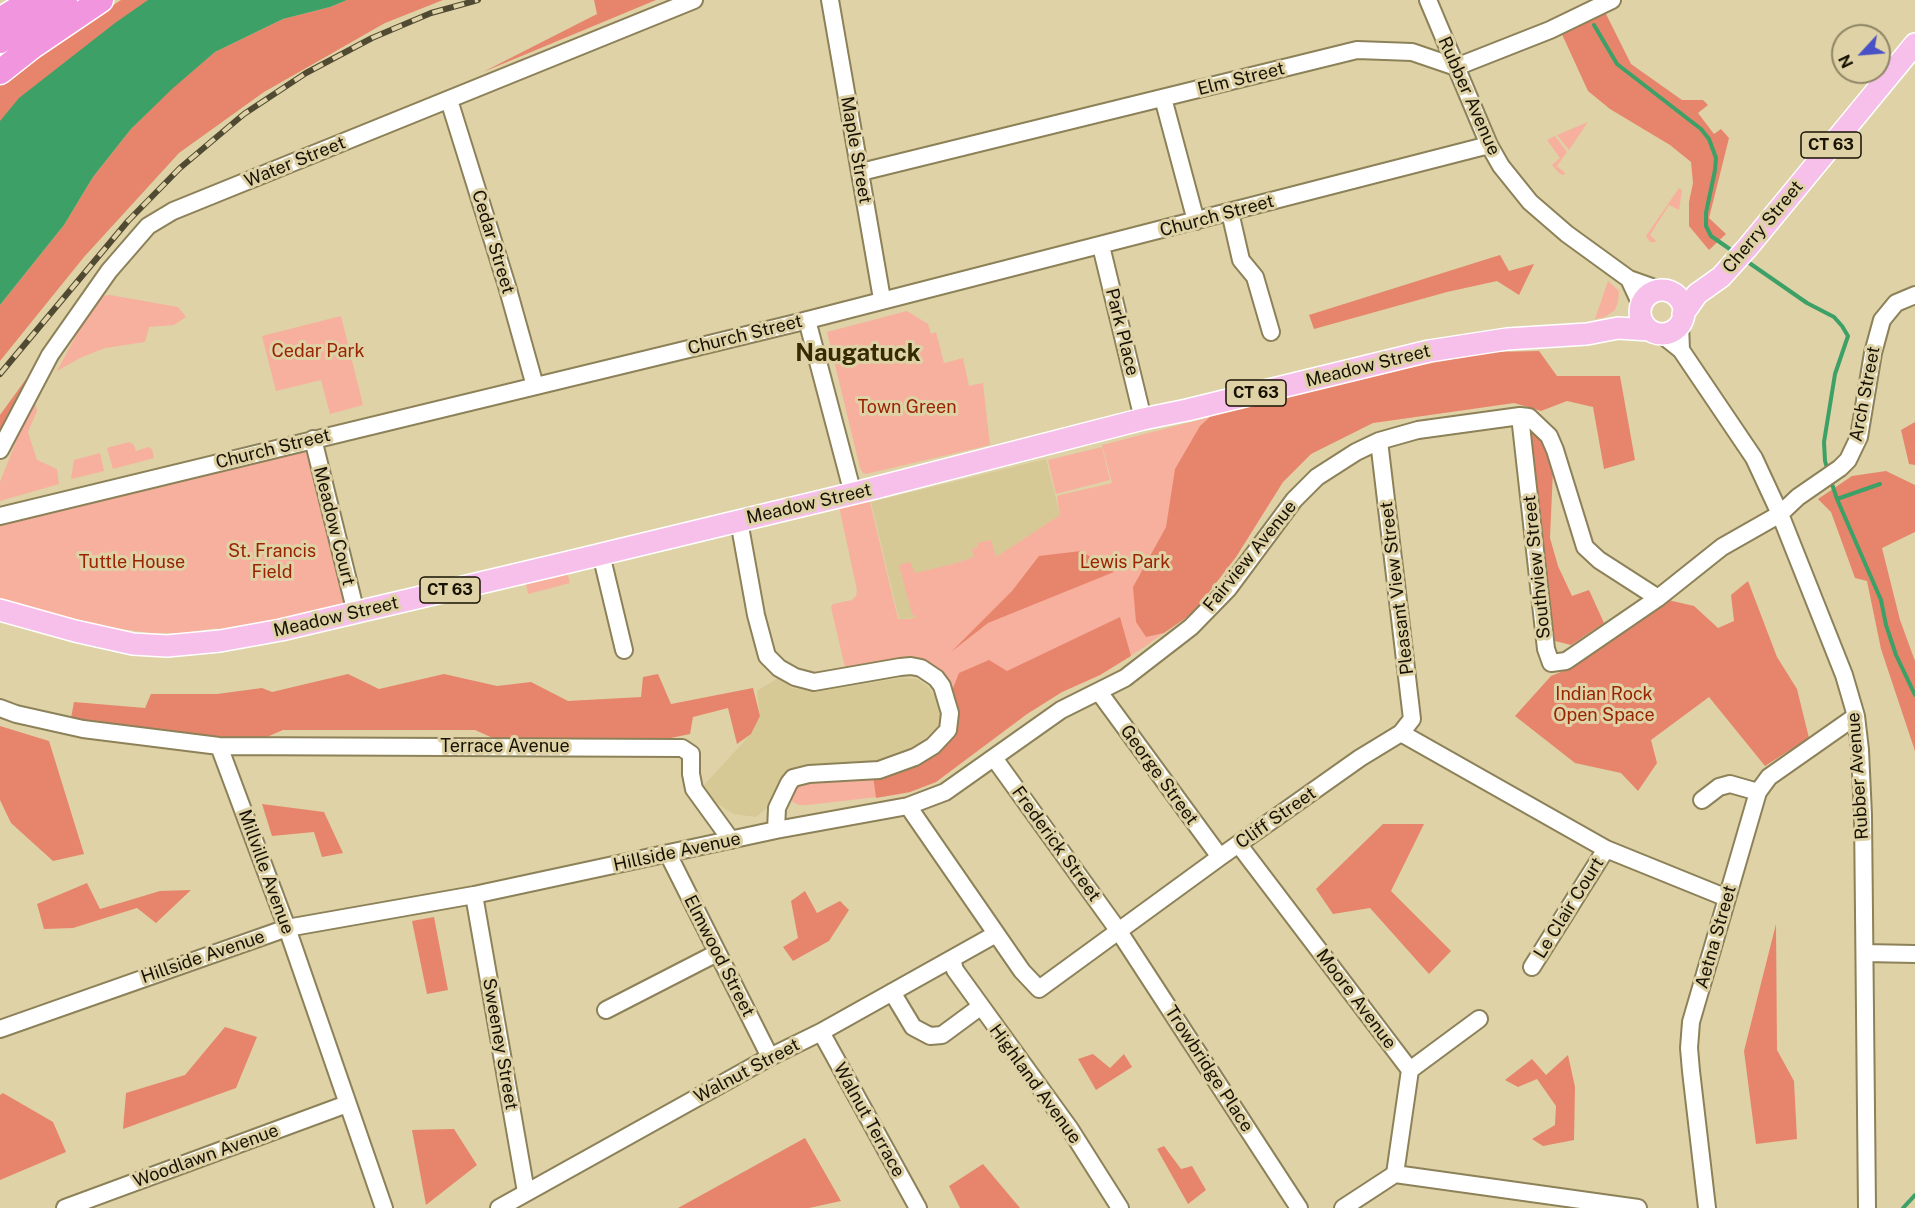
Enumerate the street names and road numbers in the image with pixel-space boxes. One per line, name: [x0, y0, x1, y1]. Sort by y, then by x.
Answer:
street label: Rubber Avenue: [1433, 33, 1505, 159]
street label: Elm Street: [1195, 58, 1287, 100]
street label: Maple Street: [836, 95, 876, 205]
street label: Water Street: [241, 132, 349, 192]
road number: CT 63: [1801, 132, 1861, 158]
street label: Cherry Street: [1718, 176, 1808, 278]
street label: Cedar Street: [467, 188, 519, 296]
street label: Church Street: [1158, 190, 1276, 242]
street label: Park Place: [1101, 286, 1143, 378]
street label: Church Street: [686, 310, 804, 360]
street label: Meadow Street: [1303, 340, 1433, 392]
street label: Arch Street: [1845, 344, 1885, 444]
road number: CT 63: [1226, 380, 1286, 406]
street label: Church Street: [214, 424, 332, 474]
street label: Meadow Court: [309, 464, 359, 588]
street label: Meadow Street: [744, 479, 874, 529]
street label: Southview Street: [1519, 494, 1555, 640]
street label: Fairview Avenue: [1199, 496, 1301, 616]
street label: Pleasant View Street: [1376, 500, 1418, 676]
road number: CT 63: [420, 577, 480, 603]
street label: Meadow Street: [271, 592, 401, 642]
street label: Rubber Avenue: [1843, 712, 1873, 840]
street label: George Street: [1115, 721, 1203, 829]
street label: Terrace Avenue: [440, 735, 570, 757]
street label: Frederick Street: [1007, 782, 1105, 906]
street label: Cliff Street: [1232, 782, 1320, 854]
street label: Millville Avenue: [233, 807, 299, 937]
street label: Hillside Avenue: [611, 828, 743, 876]
street label: Le Clair Court: [1529, 853, 1609, 963]
street label: Aetna Street: [1691, 883, 1741, 991]
street label: Elmwood Street: [679, 892, 759, 1020]
street label: Hillside Avenue: [138, 926, 268, 988]
street label: Moore Avenue: [1311, 945, 1401, 1053]
street label: Sweeney Street: [478, 976, 522, 1112]
street label: Trowbridge Place: [1160, 1002, 1258, 1136]
street label: Highland Avenue: [984, 1020, 1086, 1148]
street label: Walnut Street: [691, 1034, 803, 1108]
street label: Walnut Terrace: [829, 1059, 909, 1181]
street label: Woodlawn Avenue: [130, 1120, 282, 1192]

